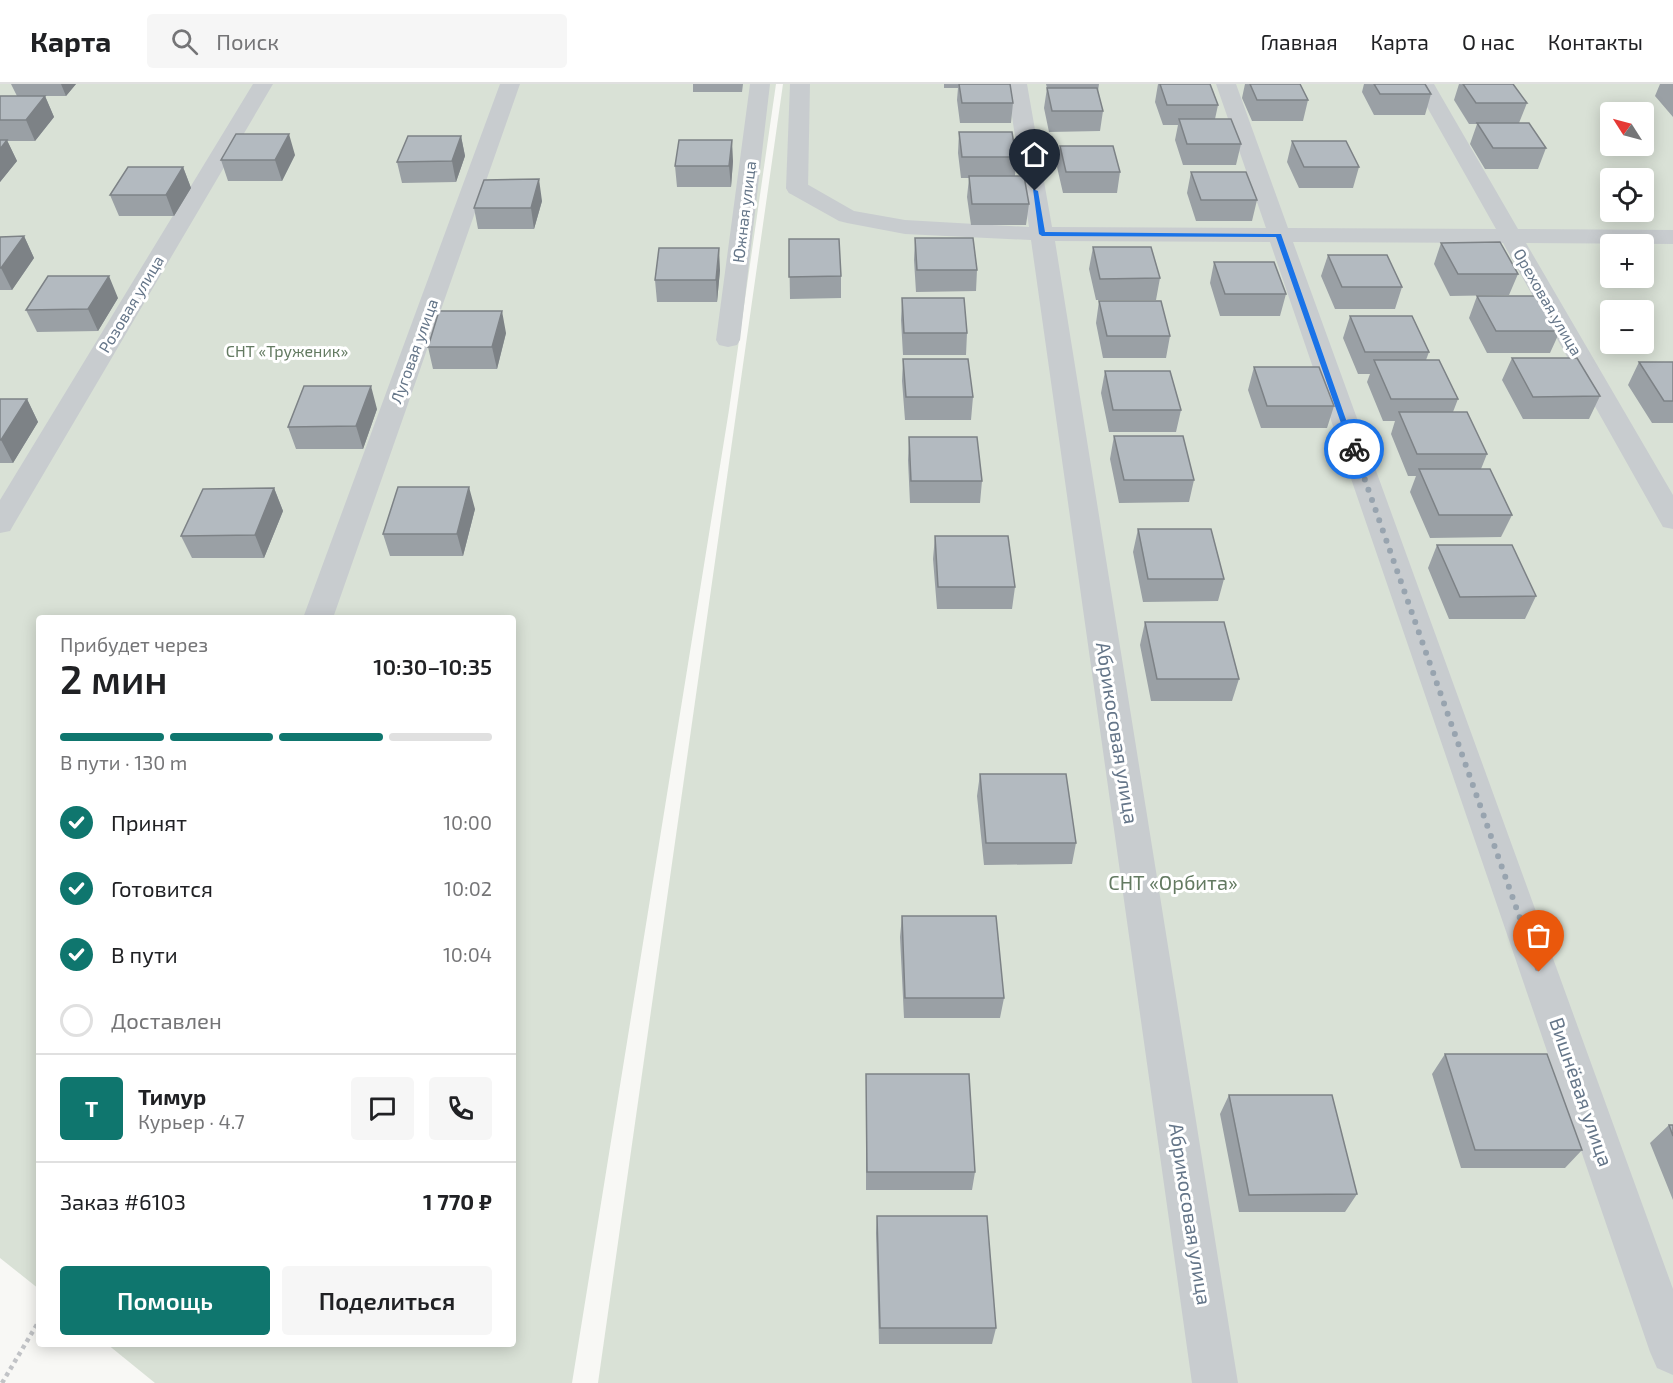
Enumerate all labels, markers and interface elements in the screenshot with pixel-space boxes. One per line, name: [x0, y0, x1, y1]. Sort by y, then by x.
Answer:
search box: [147, 14, 567, 68]
text: Карта: [30, 24, 111, 58]
icon: search: [168, 25, 201, 58]
text: Поиск: [216, 28, 279, 54]
text: Главная: [1261, 29, 1338, 54]
text: Карта: [1371, 29, 1429, 54]
text: О нас: [1462, 29, 1515, 54]
text: Контакты: [1548, 29, 1643, 54]
north arrow: [1600, 102, 1654, 156]
map controls: [1600, 102, 1654, 354]
pin: [1009, 129, 1060, 191]
icon: home: [1018, 138, 1051, 171]
street label: Южная улица: [728, 160, 760, 264]
button: locate: [1600, 168, 1654, 222]
button: +: [1600, 234, 1654, 288]
street label: Ореховая улица: [1509, 245, 1587, 359]
street label: Розовая улица: [94, 252, 168, 356]
street label: Луговая улица: [386, 296, 442, 406]
button: −: [1600, 300, 1654, 354]
park label: СНТ «Труженик»: [226, 341, 348, 361]
courier: [1324, 419, 1384, 479]
icon: bike: [1338, 433, 1371, 466]
text: Прибудет через: [60, 632, 208, 656]
street label: Абрикосовая улица: [1091, 640, 1144, 826]
text: 10:30–10:35: [373, 653, 492, 679]
text: 2 мин: [60, 655, 167, 702]
text: В пути · 130 m: [60, 750, 187, 774]
icon: check: [60, 806, 93, 839]
text: Принят: [111, 809, 187, 835]
text: 10:00: [443, 810, 492, 834]
park label: СНТ «Орбита»: [1108, 870, 1238, 894]
icon: check: [60, 872, 93, 905]
text: Готовится: [111, 875, 213, 901]
text: 10:02: [444, 876, 492, 900]
pin: [1513, 910, 1564, 972]
icon: bag: [1522, 919, 1555, 952]
icon: check: [60, 938, 93, 971]
text: В пути: [111, 941, 178, 967]
text: 10:04: [443, 942, 492, 966]
text: Доставлен: [111, 1007, 222, 1033]
street label: Вишнёвая улица: [1544, 1014, 1619, 1170]
button: chat: [351, 1077, 414, 1140]
button: phone: [429, 1077, 492, 1140]
text: Тимур: [138, 1083, 206, 1109]
text: Т: [85, 1095, 98, 1121]
text: Курьер · 4.7: [138, 1109, 245, 1133]
street label: Абрикосовая улица: [1164, 1121, 1217, 1307]
text: Заказ #6103: [60, 1188, 186, 1214]
text: 1 770 ₽: [423, 1188, 492, 1214]
button: Помощь: [60, 1266, 270, 1335]
button: Поделиться: [282, 1266, 492, 1335]

